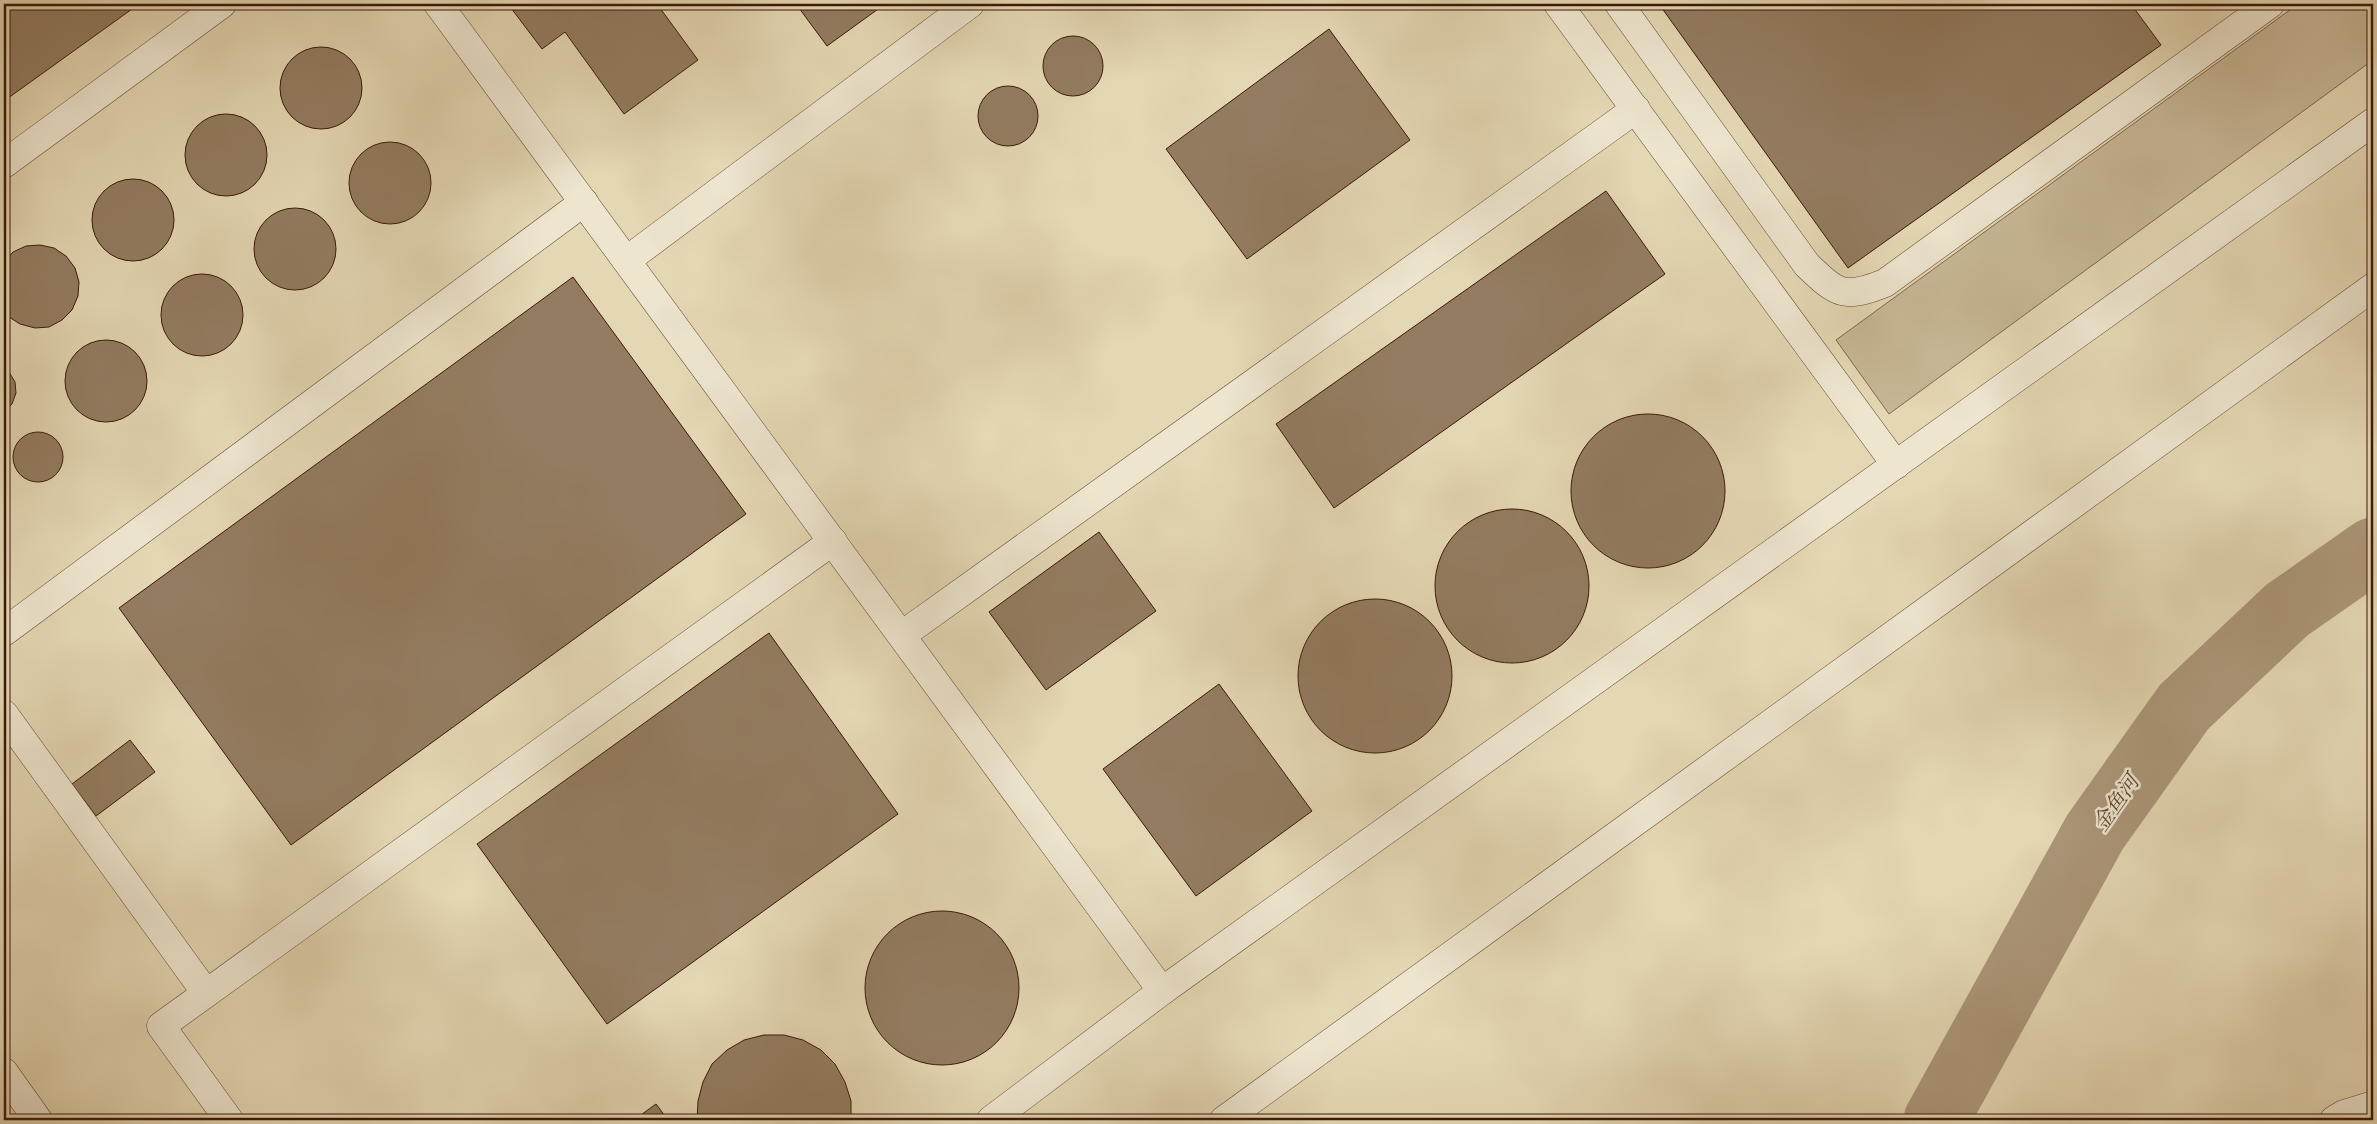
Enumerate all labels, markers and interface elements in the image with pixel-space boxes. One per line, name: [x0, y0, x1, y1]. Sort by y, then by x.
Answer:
water label: 金鱼河: [2088, 767, 2149, 837]

